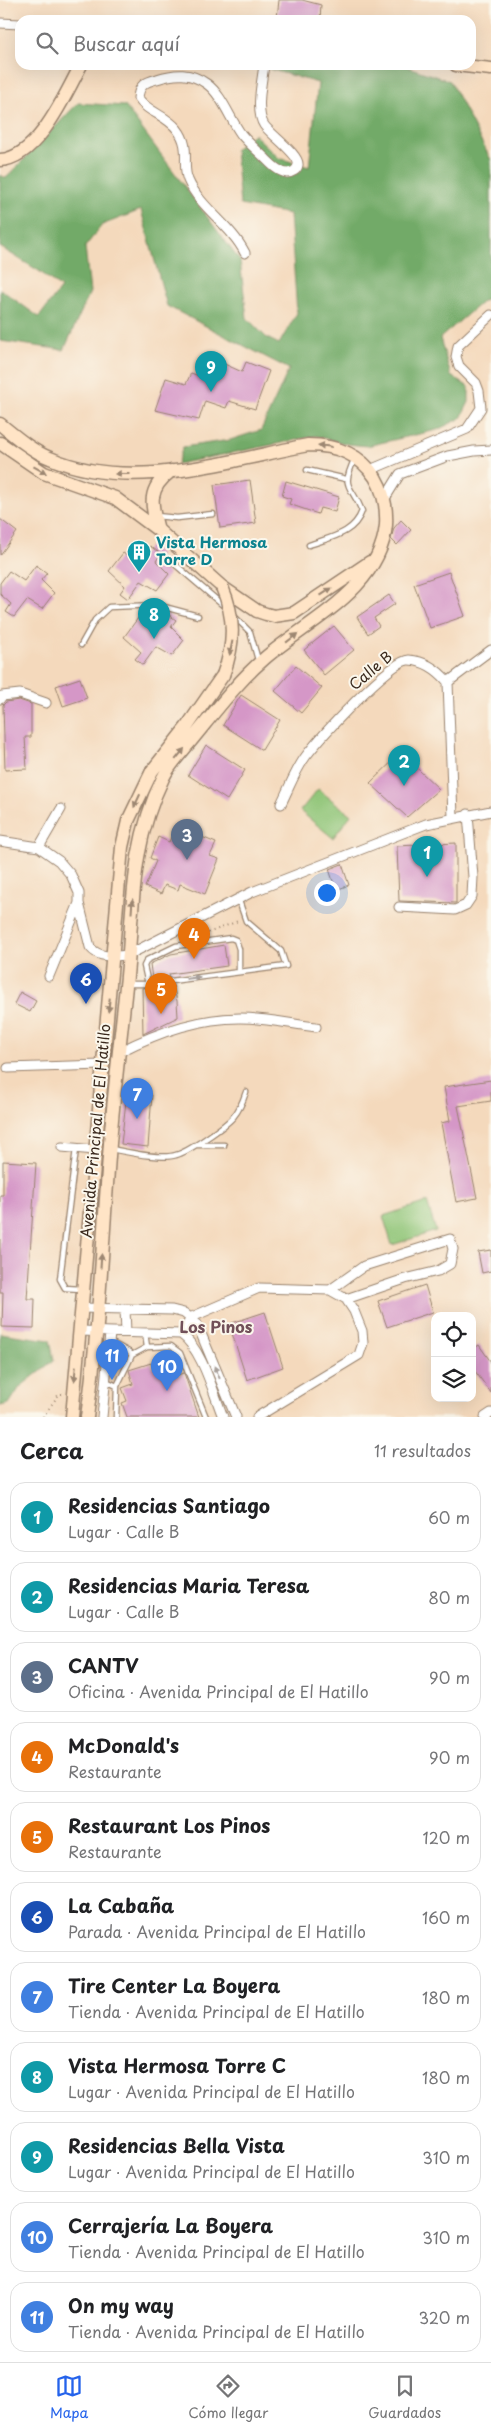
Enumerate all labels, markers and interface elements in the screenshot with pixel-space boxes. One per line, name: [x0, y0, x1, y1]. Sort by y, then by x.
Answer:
search box: [15, 15, 476, 70]
icon: search: [33, 29, 61, 57]
text: Buscar aquí: [73, 29, 180, 57]
pin: 9: [195, 351, 227, 392]
one-way arrow: [317, 442, 333, 450]
one-way arrow: [33, 466, 47, 474]
one-way arrow: [114, 470, 130, 478]
place label: Vista Hermosa Torre D: [156, 530, 267, 570]
building icon: Vista Hermosa Torre D: [126, 539, 152, 573]
one-way arrow: [320, 587, 333, 597]
pin: 8: [138, 598, 170, 639]
one-way arrow: [285, 632, 298, 643]
one-way arrow: [227, 641, 235, 656]
street label: Calle B: [343, 645, 397, 695]
pin: 2: [388, 745, 420, 786]
one-way arrow: [175, 748, 186, 761]
one-way arrow: [132, 794, 141, 809]
pin: 3: [171, 819, 203, 860]
pin: 1: [411, 836, 443, 877]
your location: [314, 880, 340, 906]
one-way arrow: [128, 898, 136, 914]
pin: 4: [178, 918, 210, 959]
pin: 6: [70, 963, 102, 1004]
pin: 5: [145, 973, 177, 1014]
one-way arrow: [186, 974, 202, 982]
one-way arrow: [105, 997, 113, 1013]
street label: Avenida Principal de El Hatillo: [74, 1023, 115, 1239]
pin: 7: [121, 1078, 153, 1119]
one-way arrow: [98, 1252, 106, 1268]
map controls: [431, 1312, 476, 1402]
button: locate: [431, 1312, 476, 1357]
district label: Los Pinos: [180, 1314, 253, 1338]
pin: 11: [96, 1339, 128, 1380]
pin: 10: [151, 1350, 183, 1391]
button: layers: [431, 1357, 476, 1402]
one-way arrow: [213, 1364, 221, 1379]
one-way arrow: [71, 1366, 79, 1382]
text: Cerca: [20, 1434, 84, 1466]
text: 11 resultados: [374, 1438, 471, 1462]
text: Residencias Santiago: [68, 1491, 270, 1519]
text: 1: [33, 1505, 41, 1529]
text: 60 m: [428, 1505, 470, 1529]
text: Lugar · Calle B: [68, 1519, 179, 1543]
text: Residencias Maria Teresa: [68, 1571, 309, 1599]
text: 2: [31, 1585, 43, 1609]
text: 80 m: [428, 1585, 470, 1609]
text: Lugar · Calle B: [68, 1599, 179, 1623]
text: CANTV: [68, 1651, 138, 1679]
text: 3: [32, 1665, 42, 1689]
text: 90 m: [429, 1665, 470, 1689]
text: Oficina · Avenida Principal de El Hatillo: [68, 1679, 369, 1703]
text: McDonald's: [68, 1731, 179, 1759]
text: 4: [32, 1745, 42, 1769]
text: 90 m: [429, 1745, 470, 1769]
text: Restaurante: [68, 1759, 162, 1783]
text: Restaurant Los Pinos: [68, 1811, 270, 1839]
text: 5: [32, 1825, 42, 1849]
text: 120 m: [423, 1825, 470, 1849]
text: Restaurante: [68, 1839, 162, 1863]
text: La Cabaña: [68, 1891, 174, 1919]
text: 6: [31, 1905, 43, 1929]
text: 160 m: [422, 1905, 470, 1929]
text: Parada · Avenida Principal de El Hatillo: [68, 1919, 366, 1943]
text: Tire Center La Boyera: [68, 1971, 280, 1999]
text: 7: [32, 1985, 42, 2009]
text: 180 m: [422, 1985, 470, 2009]
text: Tienda · Avenida Principal de El Hatillo: [68, 1999, 365, 2023]
text: Vista Hermosa Torre C: [68, 2051, 286, 2079]
text: 8: [32, 2065, 42, 2089]
text: 180 m: [422, 2065, 470, 2089]
text: Lugar · Avenida Principal de El Hatillo: [68, 2079, 355, 2103]
text: Residencias Bella Vista: [68, 2131, 285, 2159]
text: 9: [32, 2145, 42, 2169]
text: 310 m: [422, 2145, 470, 2169]
text: Lugar · Avenida Principal de El Hatillo: [68, 2159, 355, 2183]
text: Cerrajería La Boyera: [68, 2211, 273, 2239]
text: 10: [27, 2225, 47, 2249]
text: 310 m: [422, 2225, 470, 2249]
text: Tienda · Avenida Principal de El Hatillo: [68, 2239, 365, 2263]
text: On my way: [68, 2291, 174, 2319]
text: 11: [30, 2305, 44, 2329]
text: 320 m: [419, 2305, 470, 2329]
text: Tienda · Avenida Principal de El Hatillo: [68, 2319, 365, 2343]
tab: Mapa: [50, 2372, 88, 2423]
tab: Cómo llegar: [188, 2372, 268, 2423]
tab: Guardados: [368, 2372, 441, 2423]

